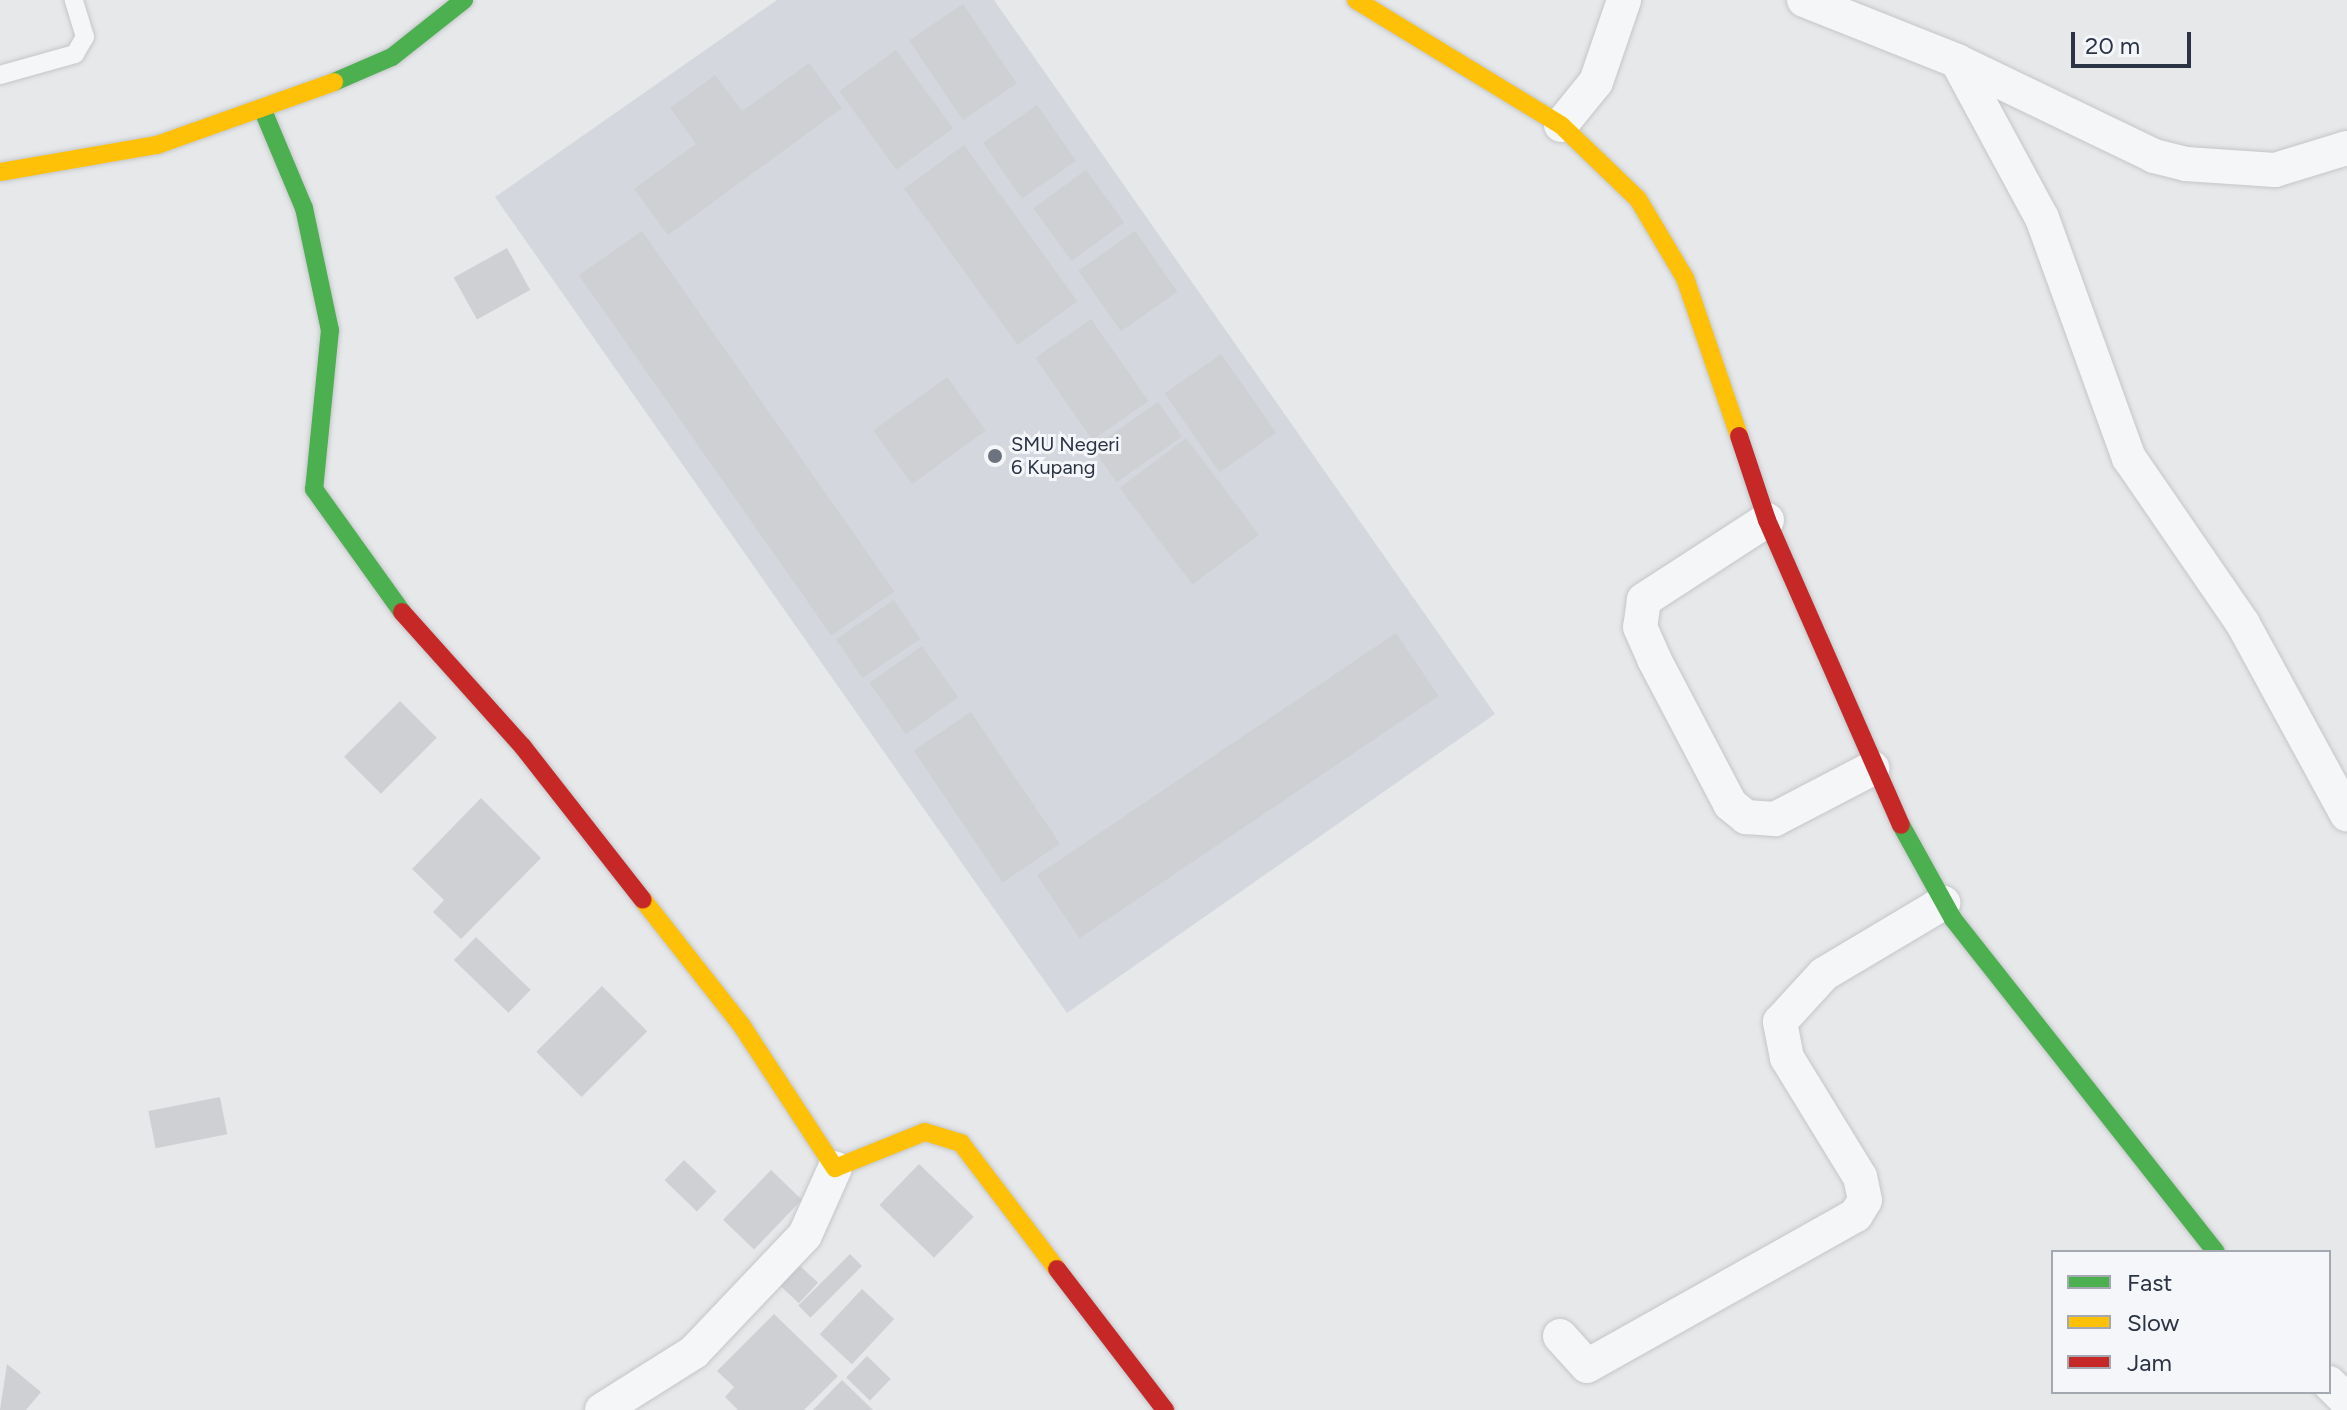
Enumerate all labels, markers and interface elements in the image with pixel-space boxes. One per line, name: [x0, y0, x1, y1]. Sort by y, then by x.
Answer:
scale bar: [2075, 16, 2195, 66]
text: 20 m: [2085, 31, 2140, 60]
place label: SMU Negeri 6 Kupang: [1011, 432, 1120, 479]
marker: SMU Negeri 6 Kupang: [986, 447, 1004, 465]
legend: [2051, 1250, 2331, 1394]
text: Fast: [2127, 1268, 2172, 1297]
text: Slow: [2127, 1308, 2179, 1337]
text: Jam: [2127, 1348, 2172, 1377]

